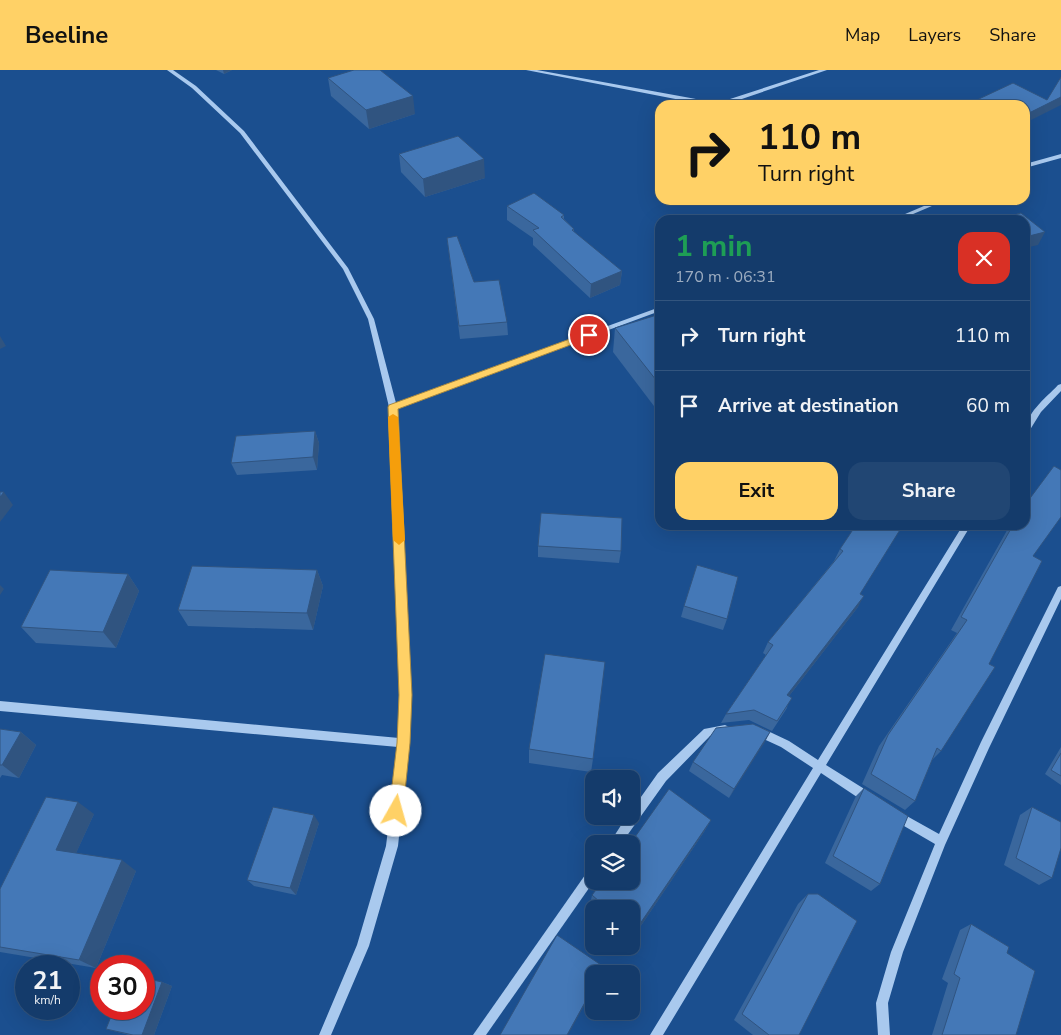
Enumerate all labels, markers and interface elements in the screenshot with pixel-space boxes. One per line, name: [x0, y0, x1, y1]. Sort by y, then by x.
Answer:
text: Beeline: [25, 19, 108, 51]
text: Map: [845, 23, 880, 47]
text: Layers: [908, 23, 961, 47]
text: Share: [989, 23, 1036, 47]
text: 110 m: [758, 114, 861, 161]
icon: right: [675, 120, 740, 185]
text: Turn right: [758, 159, 854, 189]
text: 1 min: [675, 226, 753, 267]
button: close: [958, 232, 1010, 284]
text: 170 m · 06:31: [675, 266, 776, 288]
pin: [568, 314, 610, 356]
icon: arrive: [575, 321, 603, 349]
icon: right: [675, 322, 703, 350]
text: Turn right: [718, 323, 805, 349]
text: 110 m: [955, 323, 1010, 349]
icon: arrive: [675, 392, 703, 420]
text: Arrive at destination: [718, 393, 899, 419]
text: 60 m: [966, 393, 1010, 419]
button: Exit: [675, 462, 838, 520]
button: Share: [848, 462, 1010, 520]
map controls: [585, 770, 640, 1020]
button: sound: [585, 770, 640, 825]
position arrow: [369, 784, 421, 836]
button: layers: [585, 835, 640, 890]
button: +: [585, 900, 640, 955]
speed limit sign: 30: [90, 955, 155, 1020]
text: 21: [32, 964, 63, 998]
button: −: [585, 965, 640, 1020]
text: km/h: [34, 992, 61, 1008]

